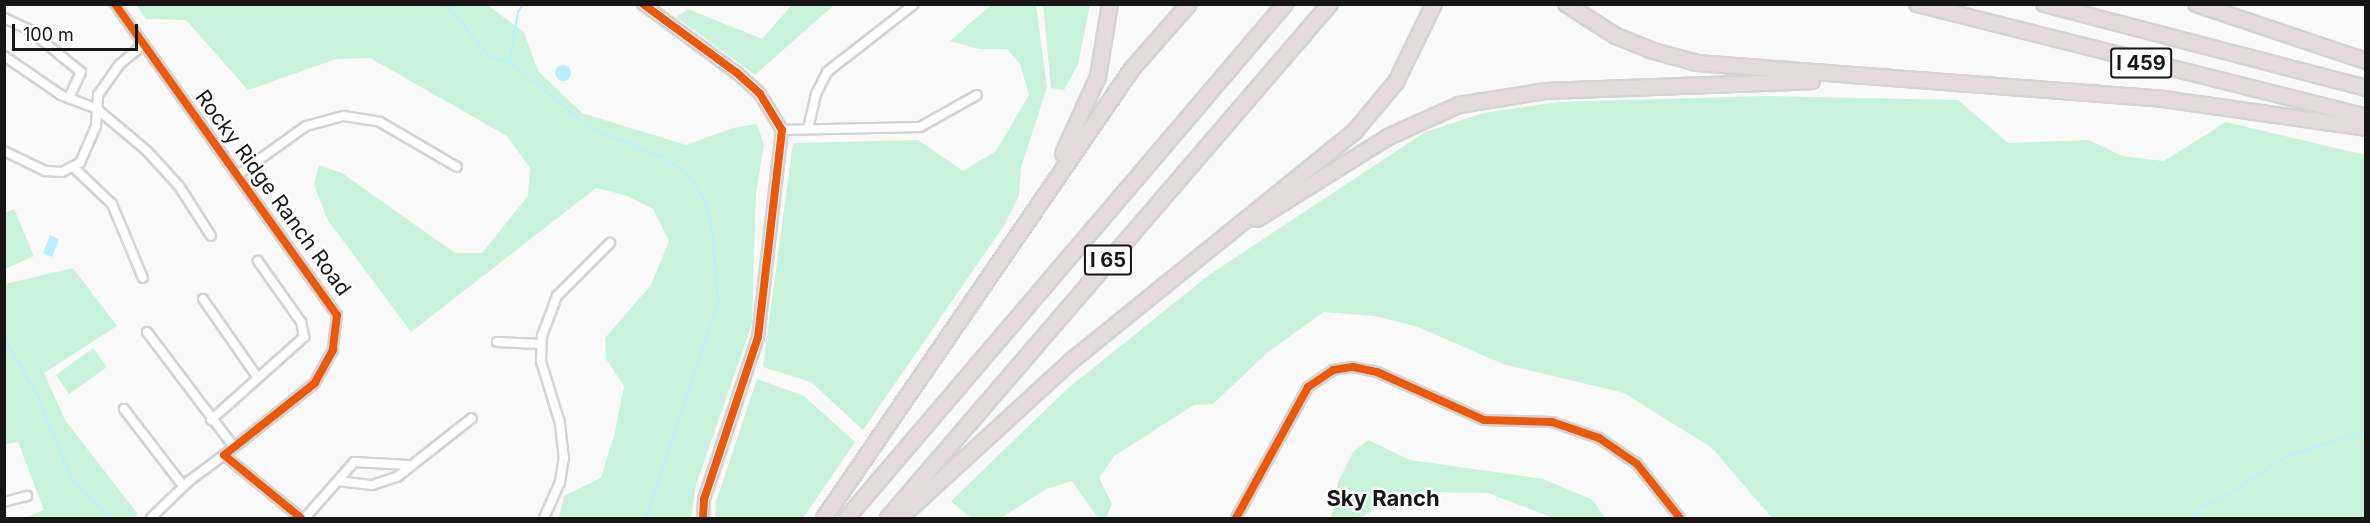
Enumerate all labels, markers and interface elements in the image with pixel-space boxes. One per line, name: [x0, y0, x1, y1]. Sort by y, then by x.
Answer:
scale bar: [15, 12, 141, 50]
text: 100 m: [23, 24, 74, 45]
road number: I 459: [2110, 46, 2172, 80]
street label: Rocky Ridge Ranch Road: [190, 85, 356, 301]
road number: I 65: [1082, 243, 1134, 277]
district label: Sky Ranch: [1326, 486, 1440, 512]

